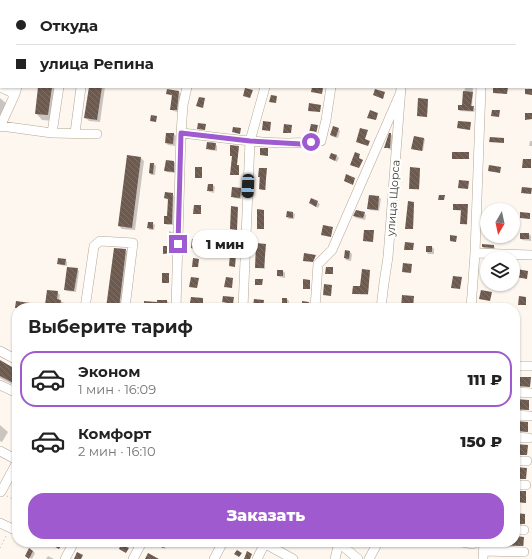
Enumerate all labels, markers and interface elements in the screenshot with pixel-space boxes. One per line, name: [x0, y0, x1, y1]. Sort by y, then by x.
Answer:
text: Откуда: [40, 16, 98, 35]
text: улица Репина: [40, 54, 154, 73]
route start: [302, 133, 320, 151]
street label: улица Щорса: [383, 159, 403, 238]
car: [242, 174, 254, 198]
north arrow: [480, 203, 520, 243]
map controls: [480, 203, 520, 291]
callout: 1 мин: [192, 230, 258, 258]
route end: [169, 235, 187, 253]
text: 1 мин: [206, 236, 244, 252]
button: layers: [480, 251, 520, 291]
text: Выберите тариф: [28, 316, 193, 338]
icon: car: [30, 361, 66, 397]
text: Эконом: [78, 362, 140, 381]
text: 111 ₽: [468, 370, 502, 389]
text: 1 мин · 16:09: [78, 381, 156, 397]
icon: car: [30, 423, 66, 459]
text: Комфорт: [78, 424, 151, 443]
text: 150 ₽: [460, 432, 502, 451]
text: 2 мин · 16:10: [78, 443, 156, 459]
button: Заказать: [28, 493, 504, 539]

